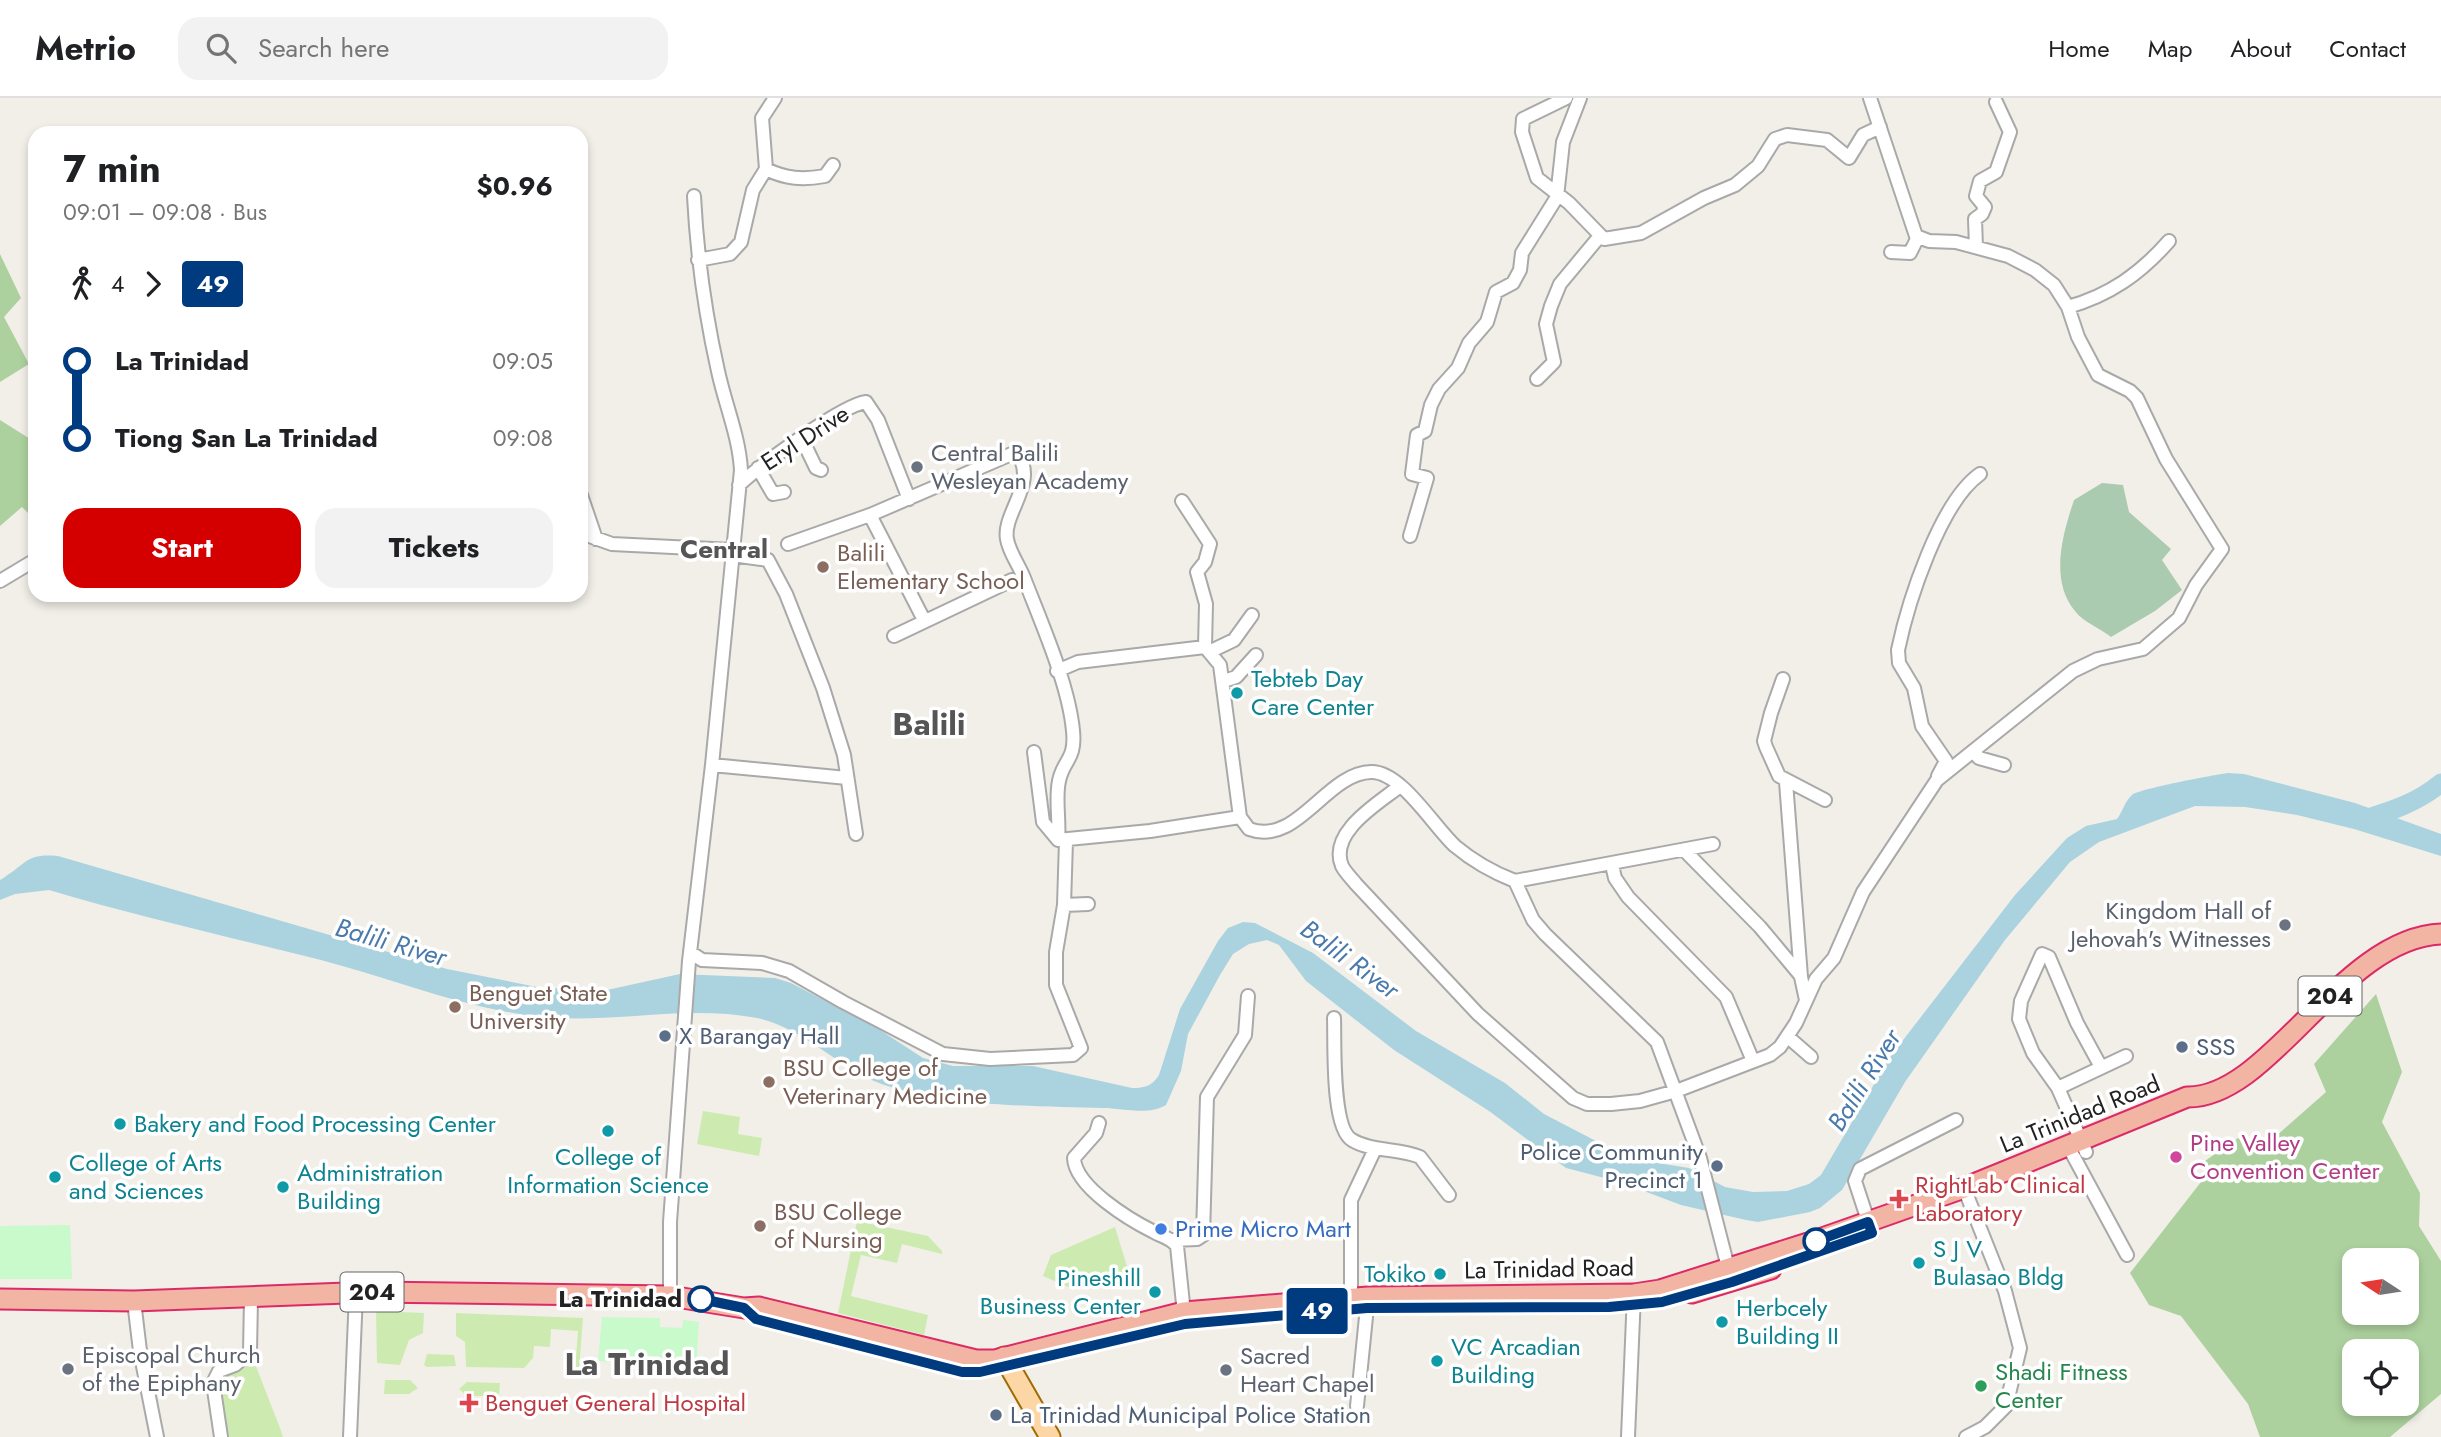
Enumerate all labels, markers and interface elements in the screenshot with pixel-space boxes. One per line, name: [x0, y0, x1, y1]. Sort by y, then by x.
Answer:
search box: [178, 17, 668, 80]
text: Metrio: [35, 25, 136, 72]
icon: search: [202, 29, 240, 67]
text: Search here: [258, 29, 389, 67]
text: Home: [2048, 31, 2110, 66]
text: Map: [2148, 31, 2192, 66]
text: About: [2230, 31, 2291, 66]
text: Contact: [2329, 31, 2406, 66]
text: 7 min: [63, 141, 161, 196]
text: $0.96: [476, 167, 553, 205]
text: 09:01 – 09:08 · Bus: [63, 195, 267, 229]
icon: walk: [63, 265, 101, 303]
icon: forward: [134, 265, 172, 303]
text: 49: [196, 266, 229, 301]
text: 4: [111, 267, 124, 301]
text: La Trinidad: [115, 342, 249, 380]
text: 09:05: [492, 344, 553, 378]
street label: Eryl Drive: [754, 396, 856, 479]
text: Tiong San La Trinidad: [115, 419, 378, 457]
text: 09:08: [493, 421, 553, 455]
place label: Central Balili Wesleyan Academy: [931, 435, 1129, 498]
marker: Central Balili Wesleyan Academy: [909, 459, 925, 475]
button: Start: [63, 508, 301, 588]
button: Tickets: [315, 508, 553, 588]
district label: Central: [680, 530, 768, 568]
place label: Balili Elementary School: [837, 535, 1025, 598]
marker: Balili Elementary School: [815, 559, 831, 575]
place label: Tebteb Day Care Center: [1251, 661, 1375, 724]
marker: Tebteb Day Care Center: [1229, 685, 1245, 701]
district label: Balili: [892, 701, 966, 747]
place label: Kingdom Hall of Jehovah's Witnesses: [2067, 893, 2272, 956]
water label: Balili River: [331, 908, 452, 976]
water label: Balili River: [1293, 910, 1408, 1009]
marker: Kingdom Hall of Jehovah's Witnesses: [2277, 917, 2293, 933]
place label: Benguet State University: [469, 975, 608, 1038]
road number: 204: [2298, 976, 2362, 1015]
marker: Benguet State University: [447, 999, 463, 1015]
place label: X Barangay Hall: [679, 1018, 839, 1053]
water label: Balili River: [1818, 1020, 1911, 1138]
marker: X Barangay Hall: [657, 1028, 673, 1044]
place label: SSS: [2196, 1029, 2235, 1064]
marker: SSS: [2174, 1039, 2190, 1055]
place label: BSU College of Veterinary Medicine: [783, 1050, 987, 1113]
street label: La Trinidad Road: [1994, 1065, 2165, 1162]
marker: BSU College of Veterinary Medicine: [761, 1074, 777, 1090]
place label: Bakery and Food Processing Center: [134, 1106, 497, 1141]
marker: Bakery and Food Processing Center: [112, 1116, 128, 1132]
marker: College of Information Science: [600, 1123, 616, 1139]
place label: Pine Valley Convention Center: [2190, 1125, 2381, 1188]
place label: Police Community Precinct 1: [1520, 1134, 1703, 1197]
place label: College of Information Science: [507, 1139, 709, 1202]
place label: College of Arts and Sciences: [69, 1145, 222, 1208]
marker: Pine Valley Convention Center: [2168, 1149, 2184, 1165]
place label: Administration Building: [297, 1155, 443, 1218]
marker: Police Community Precinct 1: [1709, 1158, 1725, 1174]
place label: RightLab Clinical Laboratory: [1915, 1167, 2086, 1230]
marker: College of Arts and Sciences: [47, 1169, 63, 1185]
marker: Administration Building: [275, 1179, 291, 1195]
marker: RightLab Clinical Laboratory: [1889, 1189, 1909, 1209]
place label: BSU College of Nursing: [774, 1194, 902, 1257]
place label: Prime Micro Mart: [1175, 1211, 1351, 1246]
marker: BSU College of Nursing: [752, 1218, 768, 1234]
marker: Prime Micro Mart: [1153, 1221, 1169, 1237]
unlabelled marker: [1803, 1228, 1829, 1254]
place label: S J V Bulasao Bldg: [1933, 1231, 2064, 1294]
north arrow: [2342, 1248, 2418, 1325]
map controls: [2342, 1248, 2419, 1416]
street label: La Trinidad Road: [1464, 1250, 1634, 1287]
marker: S J V Bulasao Bldg: [1911, 1255, 1927, 1271]
place label: Tokiko: [1364, 1256, 1426, 1291]
place label: Pineshill Business Center: [980, 1260, 1142, 1323]
marker: Tokiko: [1432, 1266, 1448, 1282]
road number: 204: [340, 1273, 404, 1312]
place label: La Trinidad: [558, 1281, 682, 1316]
marker: Pineshill Business Center: [1147, 1284, 1163, 1300]
marker: La Trinidad: [688, 1286, 714, 1312]
line badge: 49: [1286, 1288, 1348, 1334]
place label: Herbcely Building II: [1736, 1290, 1839, 1353]
text: 49: [1301, 1293, 1333, 1328]
marker: Herbcely Building II: [1714, 1314, 1730, 1330]
place label: VC Arcadian Building: [1451, 1329, 1581, 1392]
place label: Episcopal Church of the Epiphany: [82, 1337, 261, 1400]
place label: Sacred Heart Chapel: [1240, 1338, 1374, 1401]
button: locate: [2342, 1339, 2419, 1416]
district label: La Trinidad: [564, 1341, 730, 1387]
marker: VC Arcadian Building: [1429, 1353, 1445, 1369]
place label: Shadi Fitness Center: [1995, 1354, 2128, 1417]
marker: Episcopal Church of the Epiphany: [60, 1361, 76, 1377]
marker: Sacred Heart Chapel: [1218, 1362, 1234, 1378]
marker: Shadi Fitness Center: [1973, 1378, 1989, 1394]
place label: Benguet General Hospital: [485, 1385, 746, 1420]
marker: Benguet General Hospital: [459, 1393, 479, 1413]
place label: La Trinidad Municipal Police Station: [1010, 1397, 1371, 1432]
marker: La Trinidad Municipal Police Station: [988, 1407, 1004, 1423]

